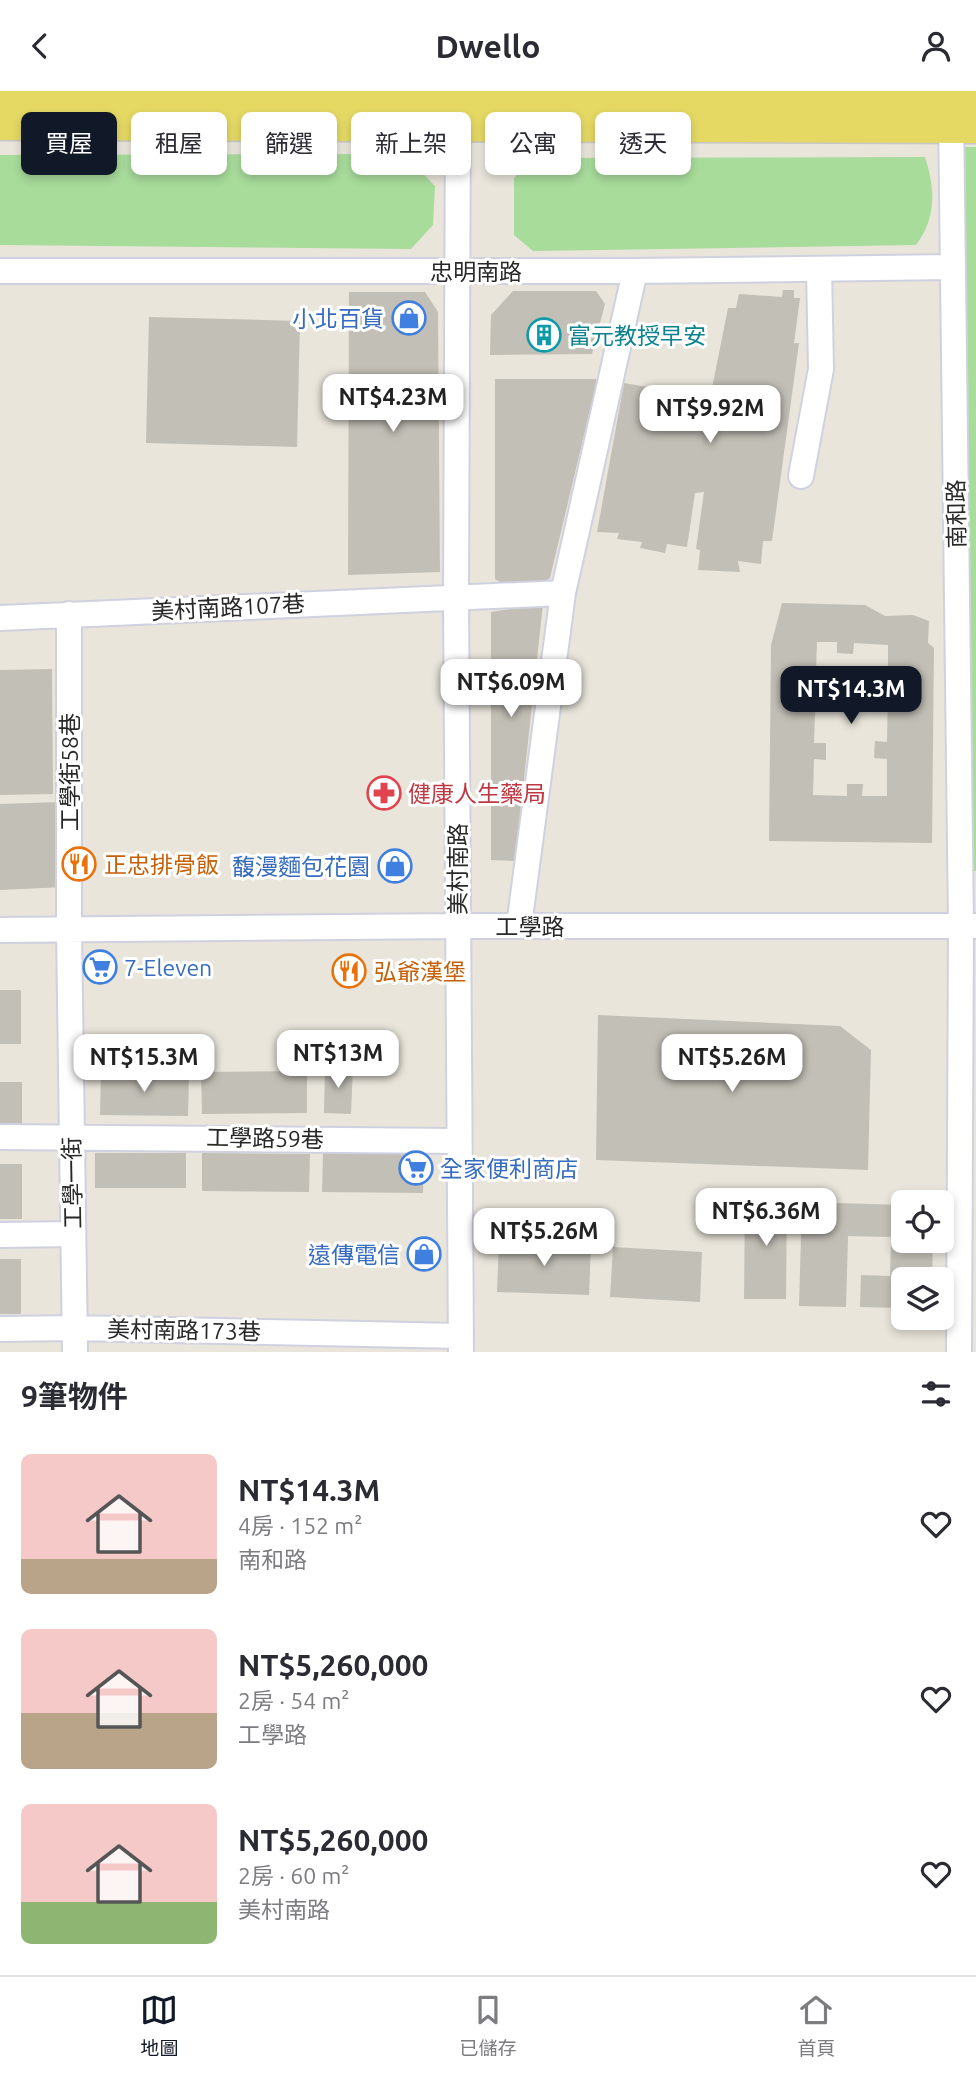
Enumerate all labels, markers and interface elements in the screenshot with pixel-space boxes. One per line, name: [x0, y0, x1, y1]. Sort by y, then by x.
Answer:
icon: back: [21, 27, 59, 65]
icon: person: [917, 27, 955, 65]
text: Dwello: [435, 28, 541, 64]
chip: 買屋: [21, 112, 117, 175]
chip: 租屋: [131, 112, 227, 175]
chip: 篩選: [241, 112, 337, 175]
chip: 新上架: [351, 112, 471, 175]
chip: 公寓: [485, 112, 581, 175]
chip: 透天: [595, 112, 691, 175]
street label: 忠明南路: [430, 259, 522, 284]
shop icon: 小北百貨: [390, 299, 428, 337]
place label: 小北百貨: [292, 306, 384, 331]
building icon: 富元教授早安: [525, 316, 563, 354]
place label: 富元教授早安: [568, 323, 706, 348]
pin: NT$4.23M: [321, 375, 465, 434]
text: NT$4.23M: [339, 384, 447, 409]
pin: NT$9.92M: [638, 385, 782, 445]
text: NT$9.92M: [656, 395, 764, 420]
street label: 南和路: [943, 479, 969, 549]
street label: 美村南路107巷: [150, 590, 306, 624]
pin: NT$6.09M: [439, 659, 583, 719]
pin: NT$14.3M: [779, 667, 923, 726]
text: NT$6.09M: [457, 669, 565, 694]
text: NT$14.3M: [797, 676, 905, 701]
street label: 工學街58巷: [57, 713, 82, 831]
pharmacy icon: 健康人生藥局: [365, 774, 403, 812]
place label: 健康人生藥局: [408, 781, 546, 806]
street label: 美村南路: [445, 823, 470, 915]
restaurant icon: 正忠排骨飯: [60, 845, 98, 883]
shop icon: 馥漫麵包花園: [376, 847, 414, 885]
place label: 正忠排骨飯: [104, 852, 219, 877]
place label: 馥漫麵包花園: [232, 854, 370, 879]
street label: 工學路: [496, 914, 565, 939]
supermarket icon: 7-Eleven: [81, 948, 119, 986]
restaurant icon: 弘爺漢堡: [330, 952, 368, 990]
place label: 7-Eleven: [124, 955, 212, 980]
place label: 弘爺漢堡: [374, 959, 466, 984]
pin: NT$13M: [281, 1031, 395, 1090]
pin: NT$15.3M: [72, 1035, 216, 1094]
pin: NT$5.26M: [660, 1035, 804, 1094]
text: NT$13M: [293, 1040, 383, 1065]
text: NT$15.3M: [90, 1044, 198, 1069]
text: NT$5.26M: [678, 1044, 786, 1069]
street label: 工學路59巷: [206, 1124, 324, 1152]
street label: 工學一街: [59, 1137, 85, 1229]
supermarket icon: 全家便利商店: [397, 1149, 435, 1187]
place label: 全家便利商店: [440, 1156, 578, 1181]
pin: NT$6.36M: [694, 1189, 838, 1248]
map controls: [891, 1190, 954, 1330]
button: locate: [891, 1190, 954, 1253]
text: NT$6.36M: [712, 1198, 820, 1223]
pin: NT$5.26M: [472, 1209, 616, 1268]
text: NT$5.26M: [490, 1218, 598, 1243]
shop icon: 遠傳電信: [405, 1235, 443, 1273]
place label: 遠傳電信: [308, 1242, 400, 1267]
button: layers: [891, 1267, 954, 1330]
street label: 美村南路173巷: [107, 1316, 261, 1344]
icon: filters: [917, 1375, 955, 1413]
text: 9筆物件: [21, 1379, 128, 1413]
text: NT$14.3M: [238, 1473, 380, 1507]
icon: home: [77, 1482, 161, 1566]
icon: heart: [917, 1505, 955, 1543]
text: 4房 · 152 m²: [238, 1513, 362, 1538]
text: 南和路: [238, 1547, 307, 1572]
text: NT$5,260,000: [238, 1648, 429, 1682]
icon: home: [77, 1657, 161, 1741]
icon: heart: [917, 1680, 955, 1718]
text: 2房 · 54 m²: [238, 1688, 349, 1713]
text: 工學路: [238, 1722, 307, 1747]
text: NT$5,260,000: [238, 1823, 429, 1857]
icon: home: [77, 1832, 161, 1916]
icon: heart: [917, 1855, 955, 1893]
text: 2房 · 60 m²: [238, 1863, 349, 1888]
text: 美村南路: [238, 1897, 330, 1922]
tab: 地圖: [140, 1991, 179, 2060]
tab: 已儲存: [459, 1991, 517, 2060]
tab: 首頁: [797, 1991, 836, 2060]

